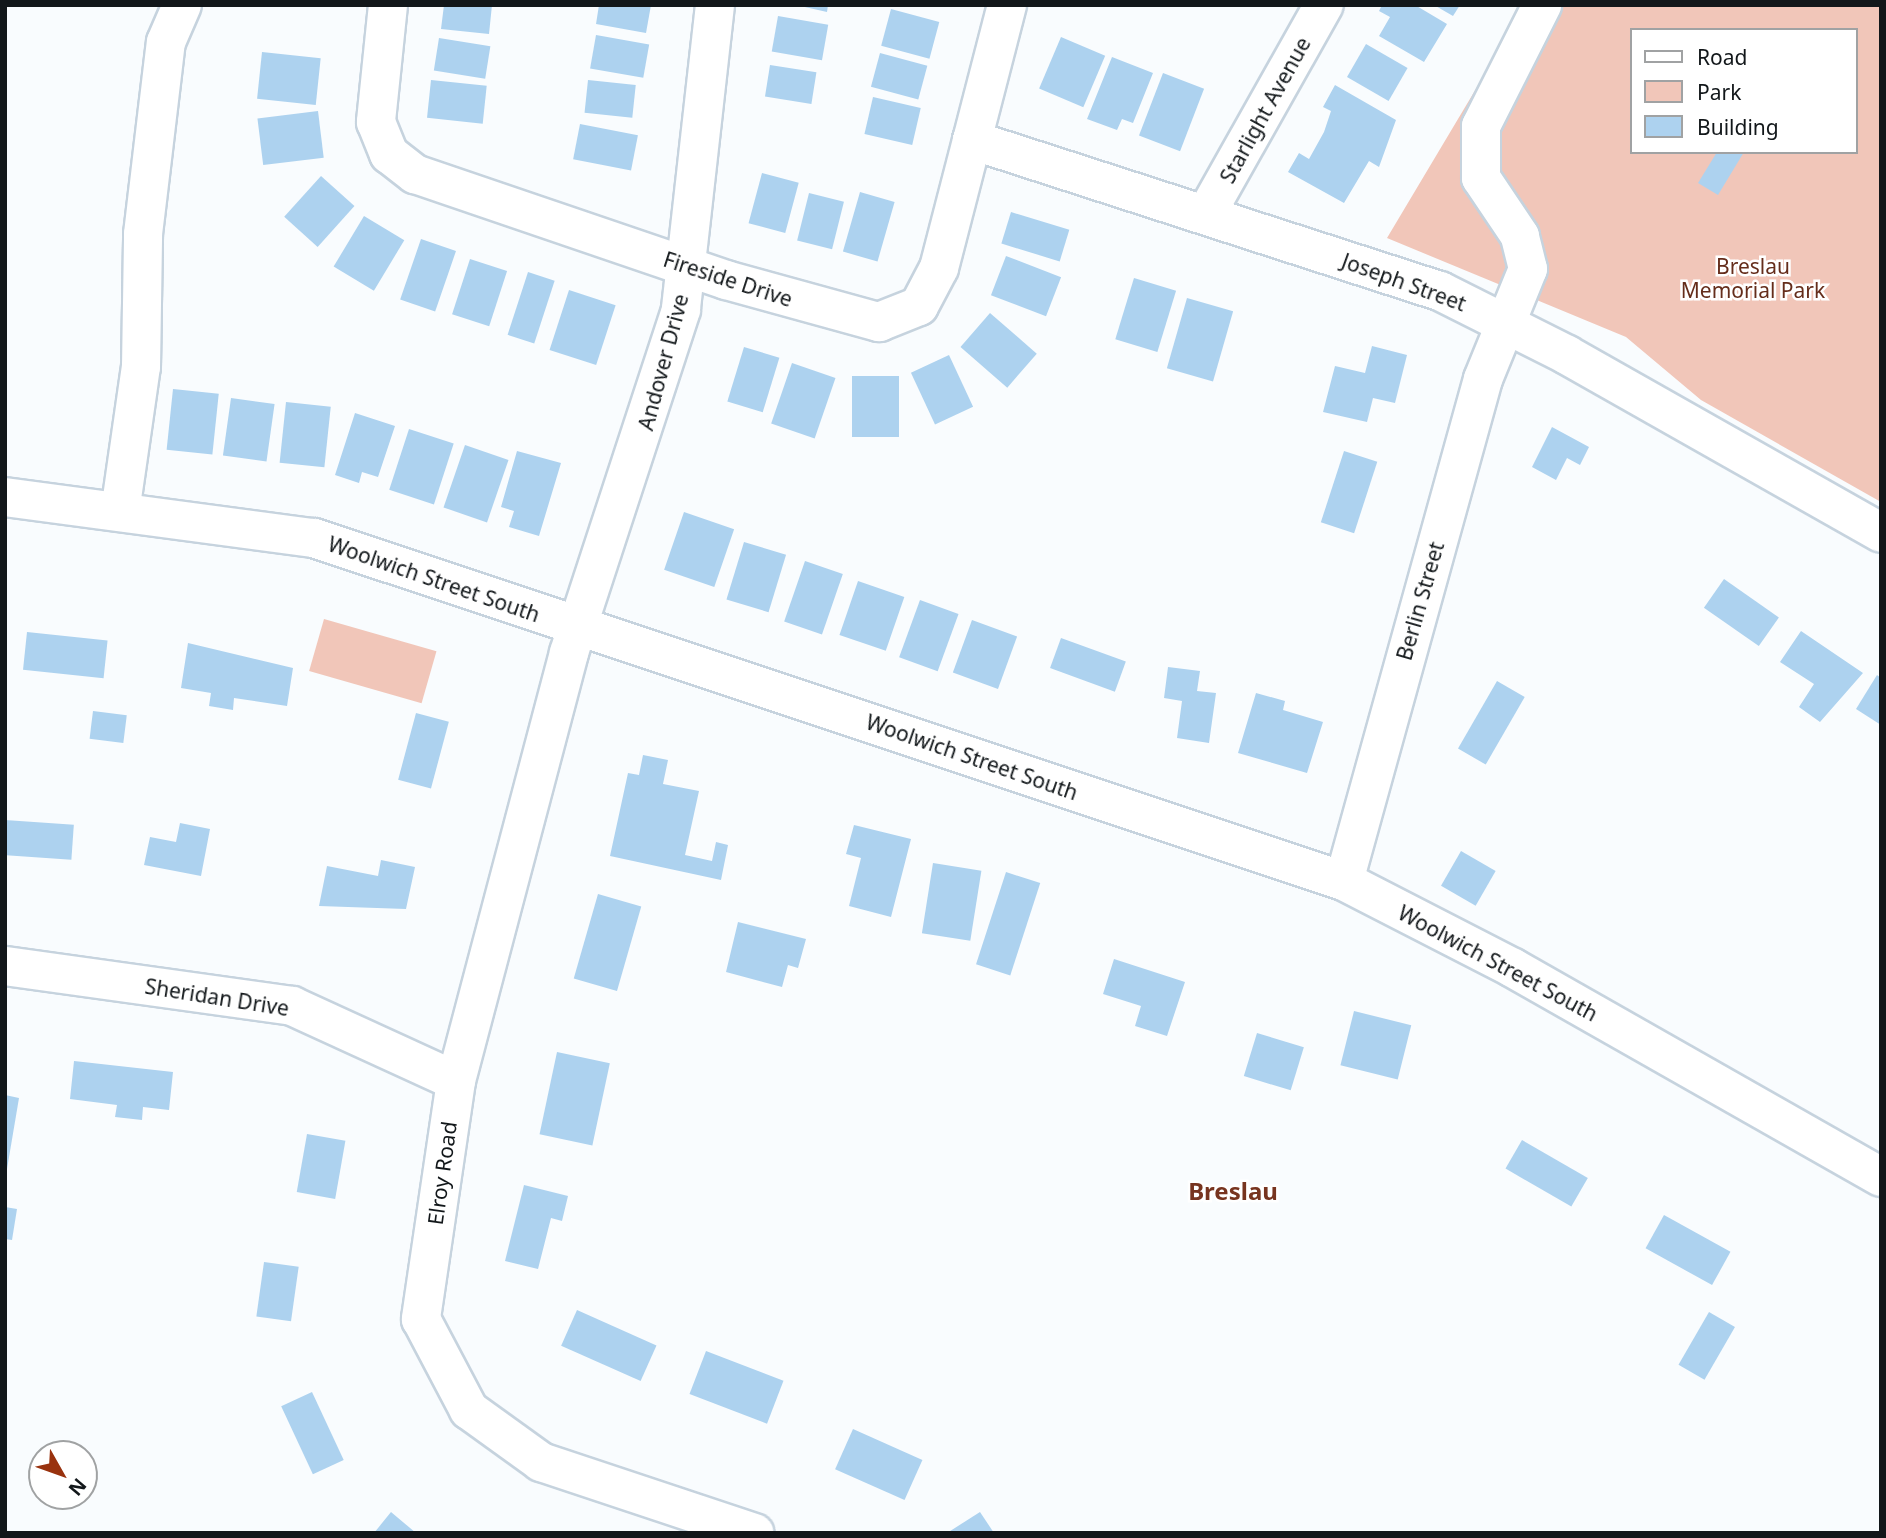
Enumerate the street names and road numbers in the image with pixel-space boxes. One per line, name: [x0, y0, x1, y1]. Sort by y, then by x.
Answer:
street label: Starlight Avenue: [1214, 33, 1316, 187]
street label: Fireside Drive: [660, 246, 796, 312]
street label: Joseph Street: [1338, 248, 1470, 316]
street label: Andover Drive: [633, 291, 693, 433]
street label: Woolwich Street South: [325, 531, 543, 627]
street label: Berlin Street: [1391, 539, 1449, 663]
street label: Woolwich Street South: [863, 709, 1081, 805]
street label: Woolwich Street South: [1394, 900, 1602, 1026]
street label: Sheridan Drive: [143, 973, 291, 1021]
street label: Elroy Road: [422, 1120, 462, 1226]

